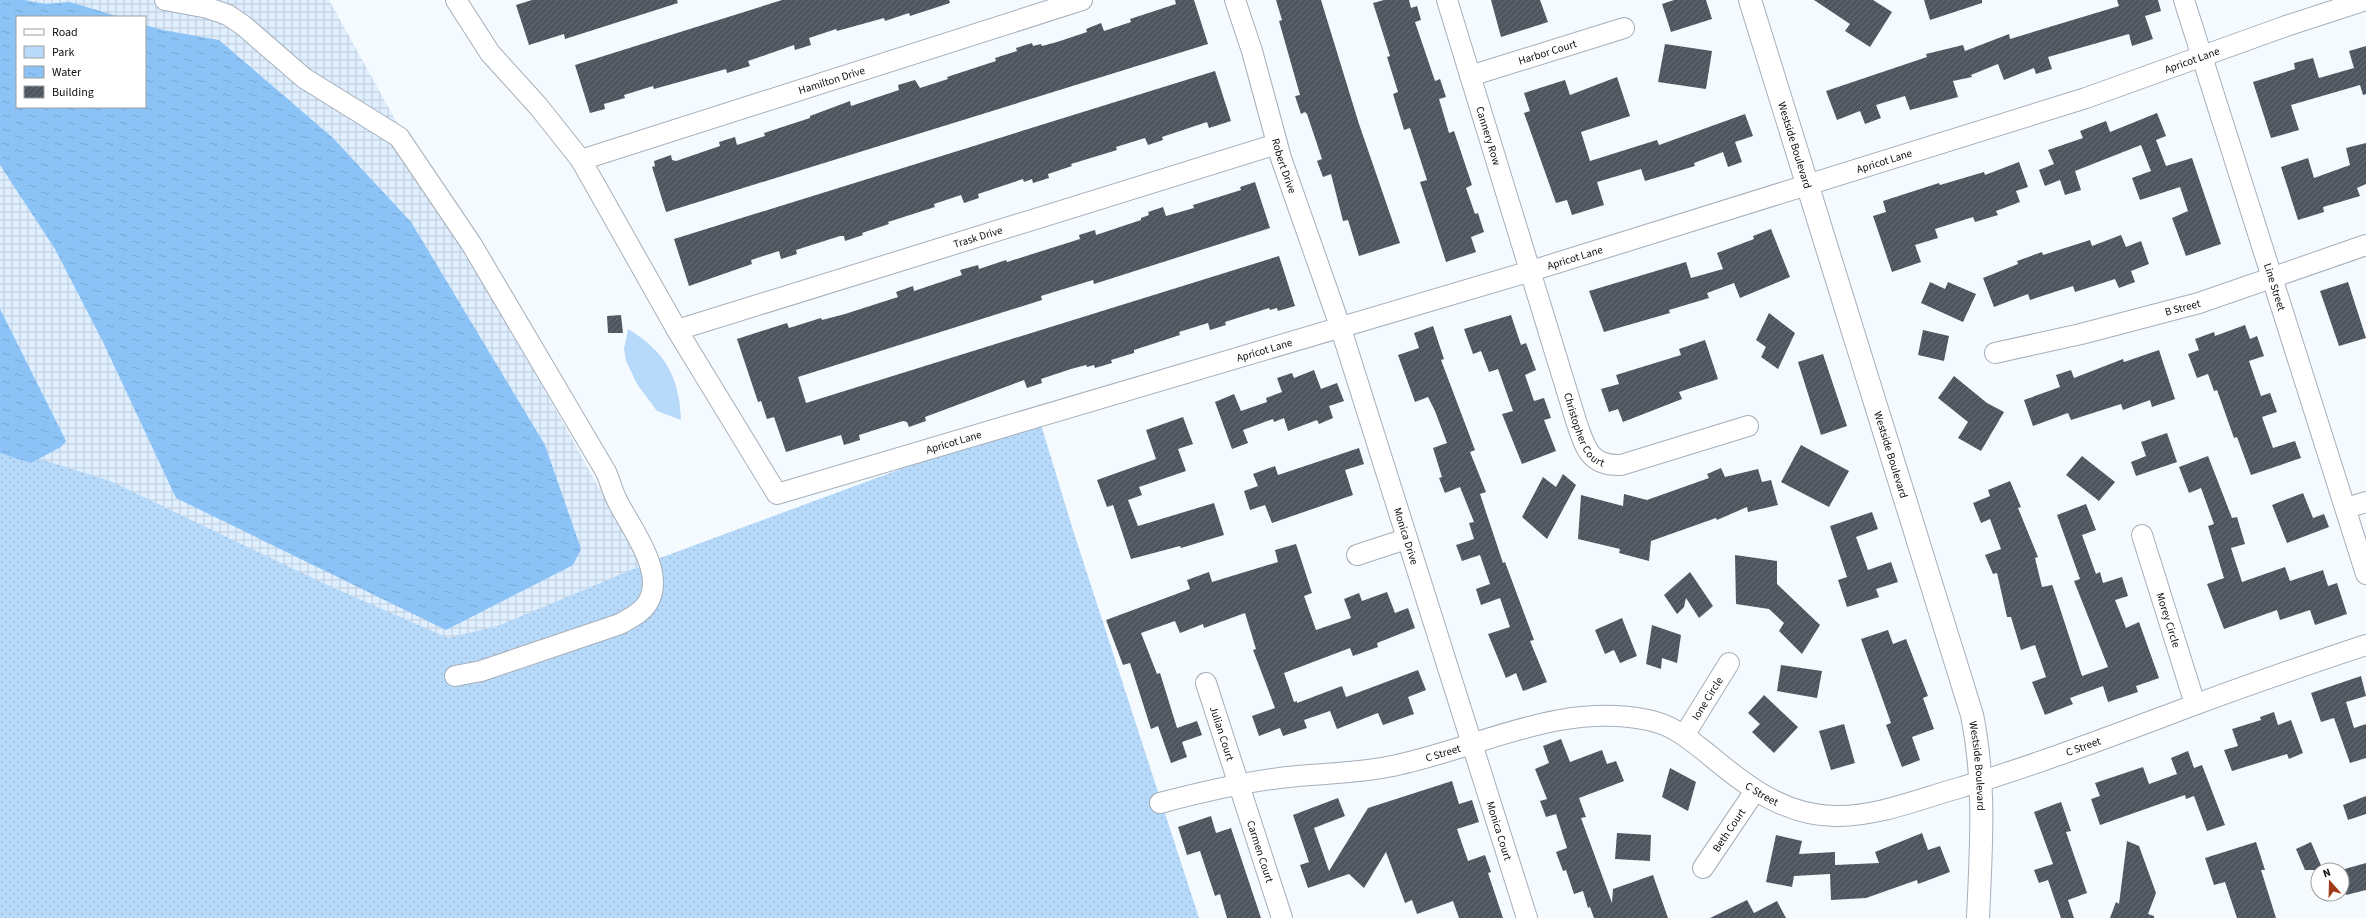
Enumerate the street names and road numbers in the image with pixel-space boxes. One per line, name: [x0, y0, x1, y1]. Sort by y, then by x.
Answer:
street label: Harbor Court: [1516, 36, 1579, 68]
street label: Apricot Lane: [2162, 43, 2222, 77]
street label: Hamilton Drive: [796, 62, 867, 98]
street label: Westside Boulevard: [1775, 100, 1816, 190]
street label: Cannery Row: [1473, 104, 1505, 167]
street label: Robert Drive: [1268, 136, 1301, 196]
street label: Apricot Lane: [1854, 145, 1914, 177]
street label: Trask Drive: [951, 222, 1005, 251]
street label: Apricot Lane: [1545, 241, 1605, 273]
street label: Line Street: [2260, 261, 2290, 313]
street label: B Street: [2163, 295, 2202, 319]
street label: Apricot Lane: [1235, 334, 1295, 365]
street label: Christopher Court: [1560, 391, 1607, 470]
street label: Westside Boulevard: [1871, 409, 1912, 500]
street label: Apricot Lane: [924, 426, 984, 457]
street label: Monica Drive: [1390, 506, 1423, 567]
street label: Morey Circle: [2153, 591, 2184, 650]
street label: Ione Circle: [1688, 673, 1727, 723]
street label: Julian Court: [1207, 704, 1238, 763]
street label: Westside Boulevard: [1966, 720, 1989, 811]
street label: C Street: [2064, 733, 2103, 759]
street label: C Street: [1424, 740, 1463, 765]
street label: C Street: [1742, 778, 1781, 809]
street label: Monica Court: [1483, 799, 1516, 862]
street label: Beth Court: [1709, 805, 1749, 855]
street label: Carmen Court: [1243, 819, 1278, 885]

